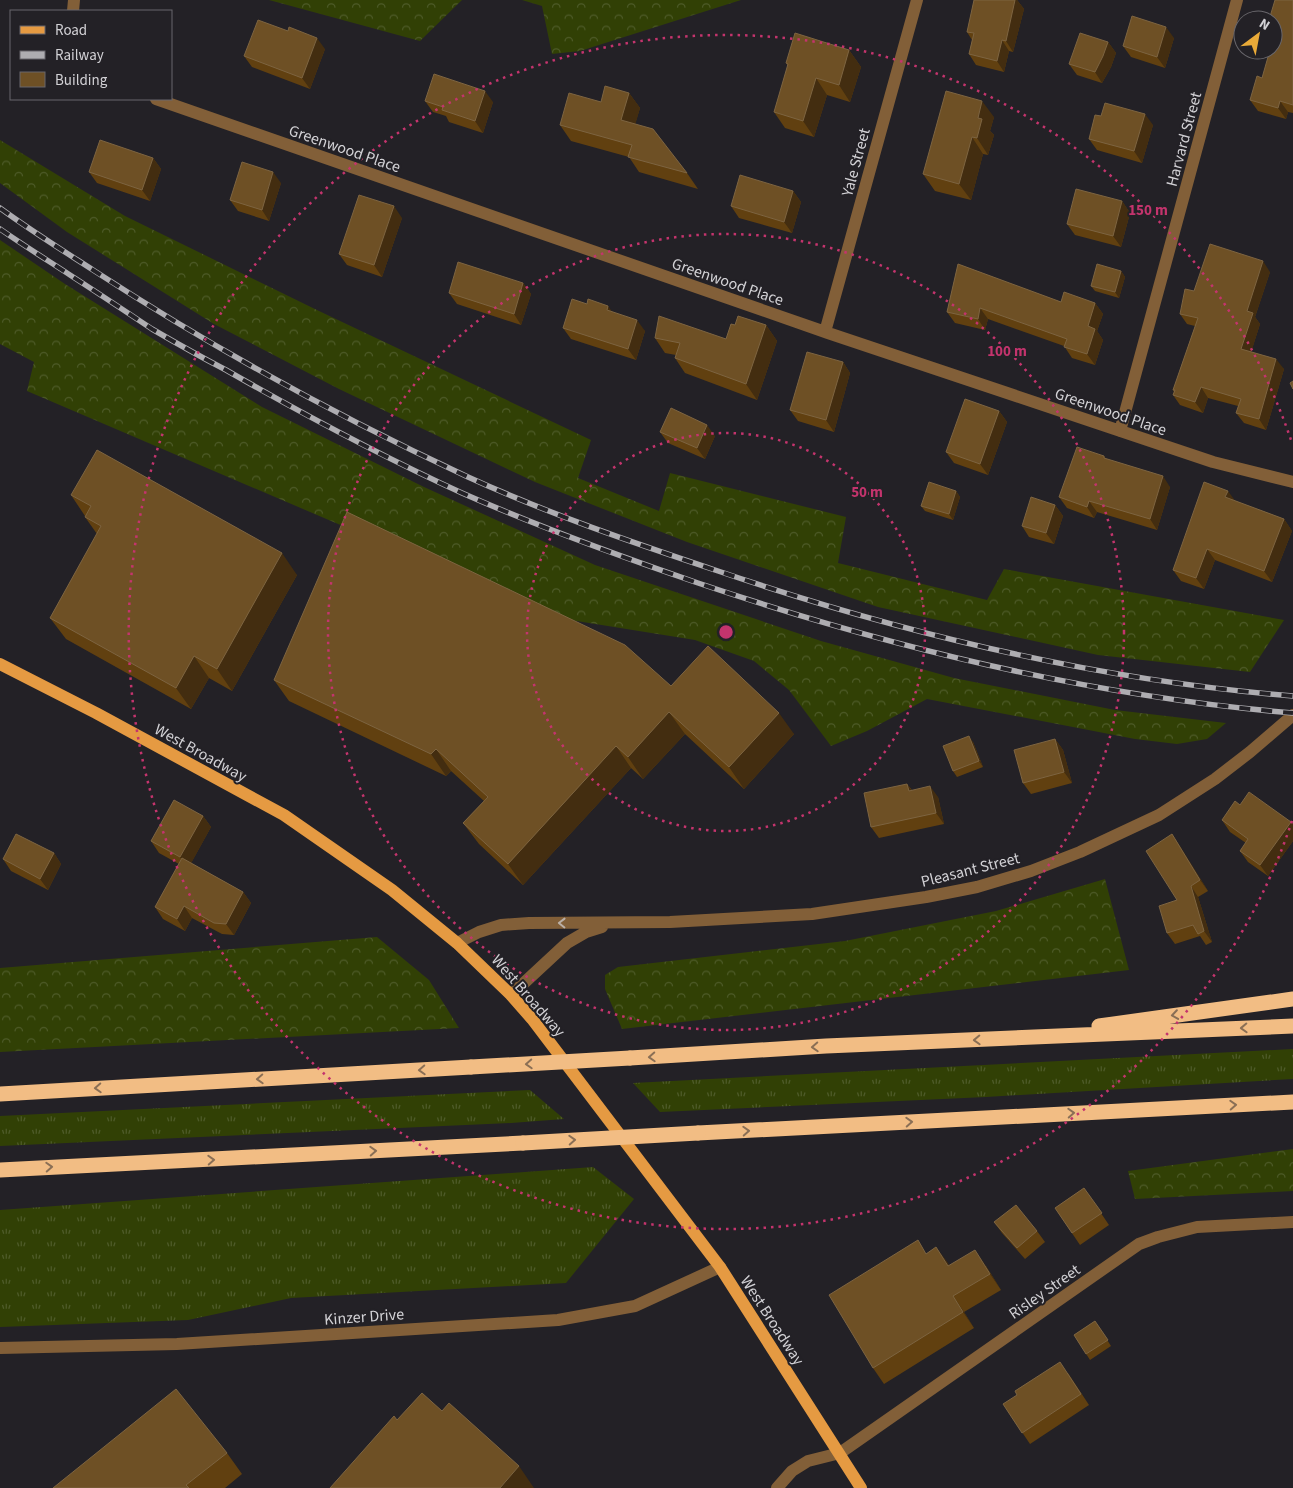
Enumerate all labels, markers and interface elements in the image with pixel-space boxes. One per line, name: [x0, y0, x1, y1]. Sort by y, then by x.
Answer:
legend: [10, 10, 172, 100]
north arrow: [1233, 10, 1283, 60]
text: N: [1255, 14, 1274, 36]
text: Road: [55, 20, 87, 41]
text: Railway: [55, 45, 104, 66]
text: Building: [55, 70, 108, 91]
street label: Harvard Street: [1161, 89, 1207, 189]
street label: Greenwood Place: [286, 120, 404, 178]
street label: Yale Street: [836, 125, 876, 200]
text: 150 m: [1128, 200, 1168, 221]
street label: Greenwood Place: [669, 253, 787, 311]
text: 100 m: [987, 341, 1027, 362]
street label: Greenwood Place: [1052, 383, 1170, 441]
text: 50 m: [851, 482, 883, 503]
centre of rings: [717, 623, 735, 641]
street label: West Broadway: [150, 718, 251, 788]
street label: Pleasant Street: [919, 847, 1023, 893]
one-way arrow: [558, 918, 566, 928]
street label: West Broadway: [486, 950, 571, 1042]
one-way arrow: [1171, 1010, 1180, 1020]
one-way arrow: [1240, 1023, 1248, 1034]
one-way arrow: [973, 1034, 981, 1045]
one-way arrow: [810, 1042, 818, 1053]
one-way arrow: [648, 1051, 656, 1062]
one-way arrow: [524, 1058, 532, 1069]
one-way arrow: [418, 1064, 426, 1075]
one-way arrow: [256, 1073, 264, 1084]
one-way arrow: [94, 1083, 102, 1094]
one-way arrow: [1229, 1099, 1237, 1110]
one-way arrow: [1067, 1108, 1075, 1119]
one-way arrow: [905, 1116, 913, 1127]
one-way arrow: [743, 1125, 751, 1136]
one-way arrow: [568, 1135, 576, 1146]
one-way arrow: [370, 1146, 378, 1156]
one-way arrow: [207, 1154, 215, 1165]
one-way arrow: [45, 1162, 53, 1173]
street label: Risley Street: [1004, 1259, 1085, 1325]
street label: West Broadway: [735, 1272, 810, 1370]
street label: Kinzer Drive: [323, 1303, 405, 1331]

